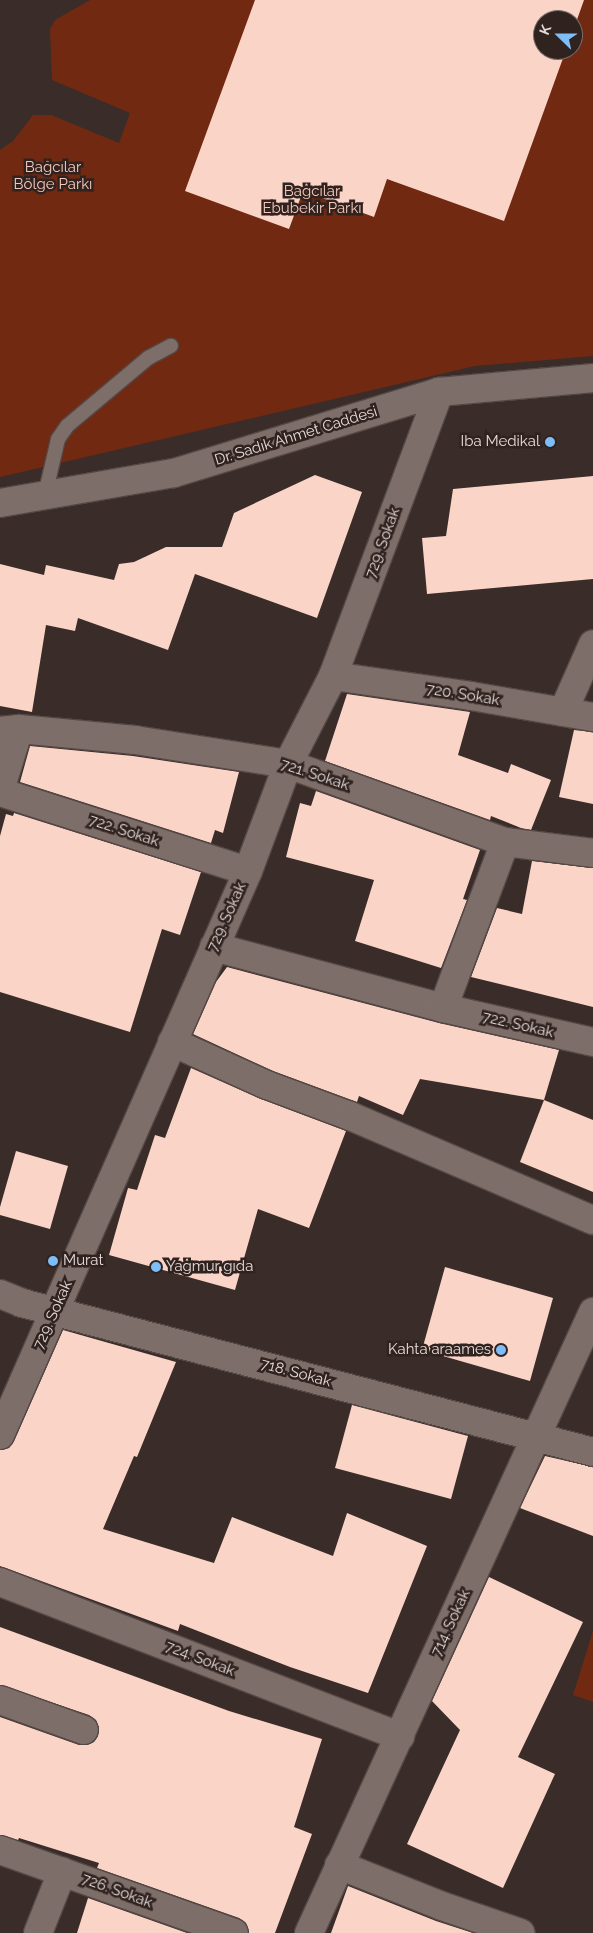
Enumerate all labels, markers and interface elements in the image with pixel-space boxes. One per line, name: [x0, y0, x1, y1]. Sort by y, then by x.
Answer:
north arrow: [533, 10, 583, 60]
text: K: [536, 22, 554, 37]
park label: Bağcılar Bölge Parkı: [14, 158, 92, 193]
park label: Bağcılar Ebubekir Parkı: [262, 182, 362, 217]
street label: Dr. Sadık Ahmet Caddesi: [212, 403, 380, 469]
place label: Iba Medikal: [460, 433, 540, 451]
marker: Iba Medikal: [544, 436, 556, 448]
street label: 729. Sokak: [362, 505, 404, 581]
street label: 720. Sokak: [425, 680, 501, 710]
street label: 721. Sokak: [278, 755, 352, 795]
street label: 722. Sokak: [87, 811, 161, 851]
street label: 729. Sokak: [204, 880, 250, 954]
street label: 722. Sokak: [481, 1008, 555, 1042]
place label: Murat: [63, 1252, 103, 1270]
marker: Murat: [47, 1255, 59, 1267]
place label: Yağmur gıda: [166, 1258, 254, 1276]
marker: Yağmur gıda: [150, 1261, 162, 1273]
street label: 729. Sokak: [30, 1278, 76, 1352]
place label: Kahta araames: [388, 1341, 491, 1359]
marker: Kahta araames: [495, 1344, 507, 1356]
street label: 718. Sokak: [259, 1355, 333, 1391]
street label: 714. Sokak: [428, 1587, 474, 1659]
street label: 724. Sokak: [163, 1638, 237, 1680]
street label: 726. Sokak: [79, 1870, 155, 1912]

